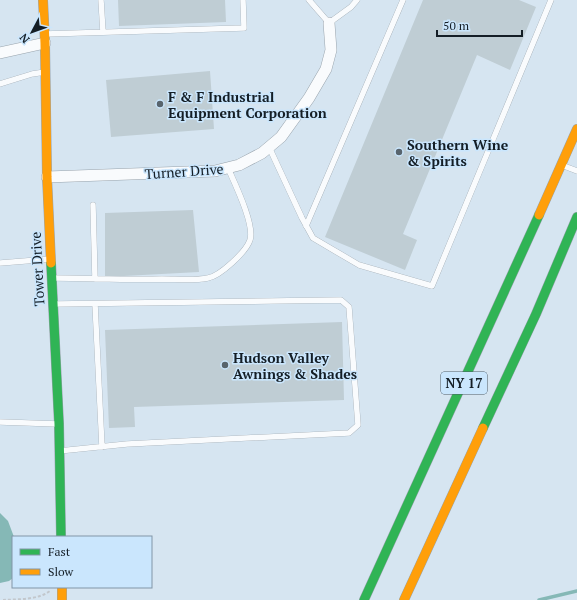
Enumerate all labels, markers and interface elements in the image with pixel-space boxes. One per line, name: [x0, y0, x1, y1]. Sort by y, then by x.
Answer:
north arrow: [12, 12, 52, 52]
scale bar: [437, 12, 522, 38]
text: 50 m: [443, 18, 470, 33]
text: N: [16, 30, 32, 46]
place label: F & F Industrial Equipment Corporation: [168, 87, 327, 122]
marker: F & F Industrial Equipment Corporation: [155, 99, 165, 109]
place label: Southern Wine & Spirits: [407, 135, 509, 170]
marker: Southern Wine & Spirits: [394, 147, 404, 157]
street label: Turner Drive: [144, 159, 224, 183]
street label: Tower Drive: [26, 231, 48, 307]
place label: Hudson Valley Awnings & Shades: [233, 348, 357, 383]
marker: Hudson Valley Awnings & Shades: [220, 360, 230, 370]
road number: NY 17: [441, 372, 487, 394]
legend: [12, 536, 152, 588]
text: Fast: [48, 544, 71, 559]
text: Slow: [48, 564, 74, 579]

